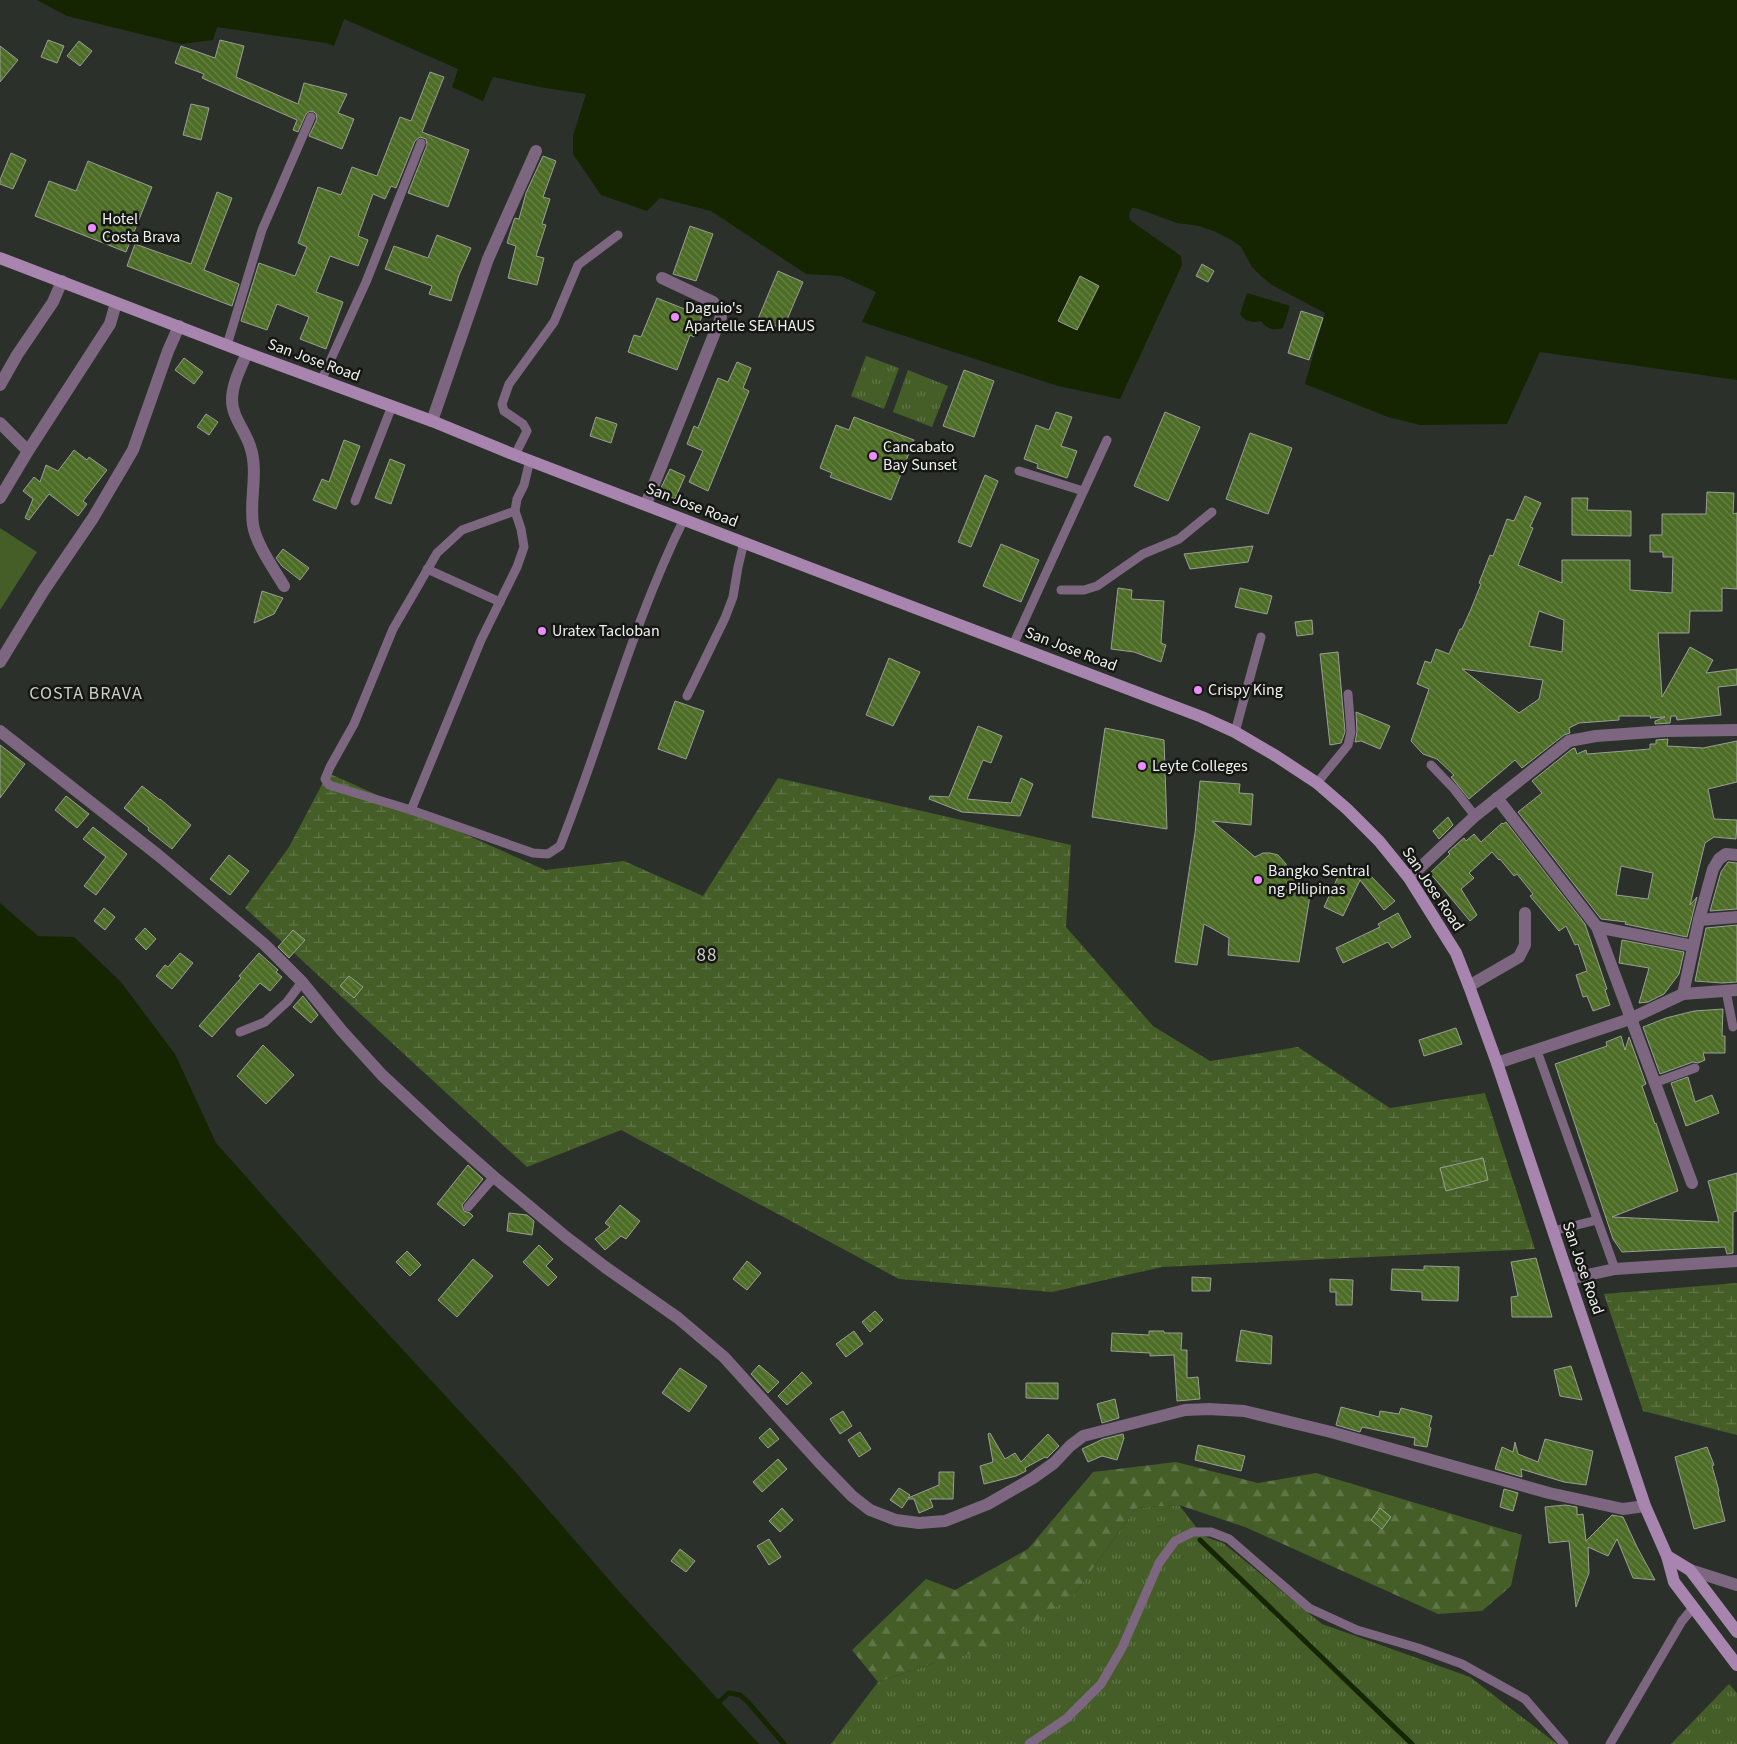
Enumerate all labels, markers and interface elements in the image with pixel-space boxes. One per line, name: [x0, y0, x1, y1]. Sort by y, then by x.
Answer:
place label: Hotel Costa Brava: [102, 208, 180, 248]
marker: Hotel Costa Brava: [86, 222, 98, 234]
place label: Daguio's Apartelle SEA HAUS: [685, 297, 815, 337]
marker: Daguio's Apartelle SEA HAUS: [669, 311, 681, 323]
street label: San Jose Road: [265, 333, 363, 387]
place label: Cancabato Bay Sunset: [883, 436, 958, 476]
marker: Cancabato Bay Sunset: [867, 450, 879, 462]
street label: San Jose Road: [643, 477, 741, 533]
place label: Uratex Tacloban: [552, 620, 660, 642]
street label: San Jose Road: [1022, 621, 1120, 677]
marker: Uratex Tacloban: [536, 625, 548, 637]
place label: Crispy King: [1208, 679, 1283, 701]
district label: COSTA BRAVA: [29, 681, 143, 706]
marker: Crispy King: [1192, 684, 1204, 696]
place label: Leyte Colleges: [1152, 755, 1248, 777]
marker: Leyte Colleges: [1136, 760, 1148, 772]
street label: San Jose Road: [1397, 843, 1469, 935]
place label: Bangko Sentral ng Pilipinas: [1268, 860, 1370, 900]
marker: Bangko Sentral ng Pilipinas: [1252, 874, 1264, 886]
district label: 88: [697, 942, 717, 969]
street label: San Jose Road: [1557, 1219, 1609, 1317]

